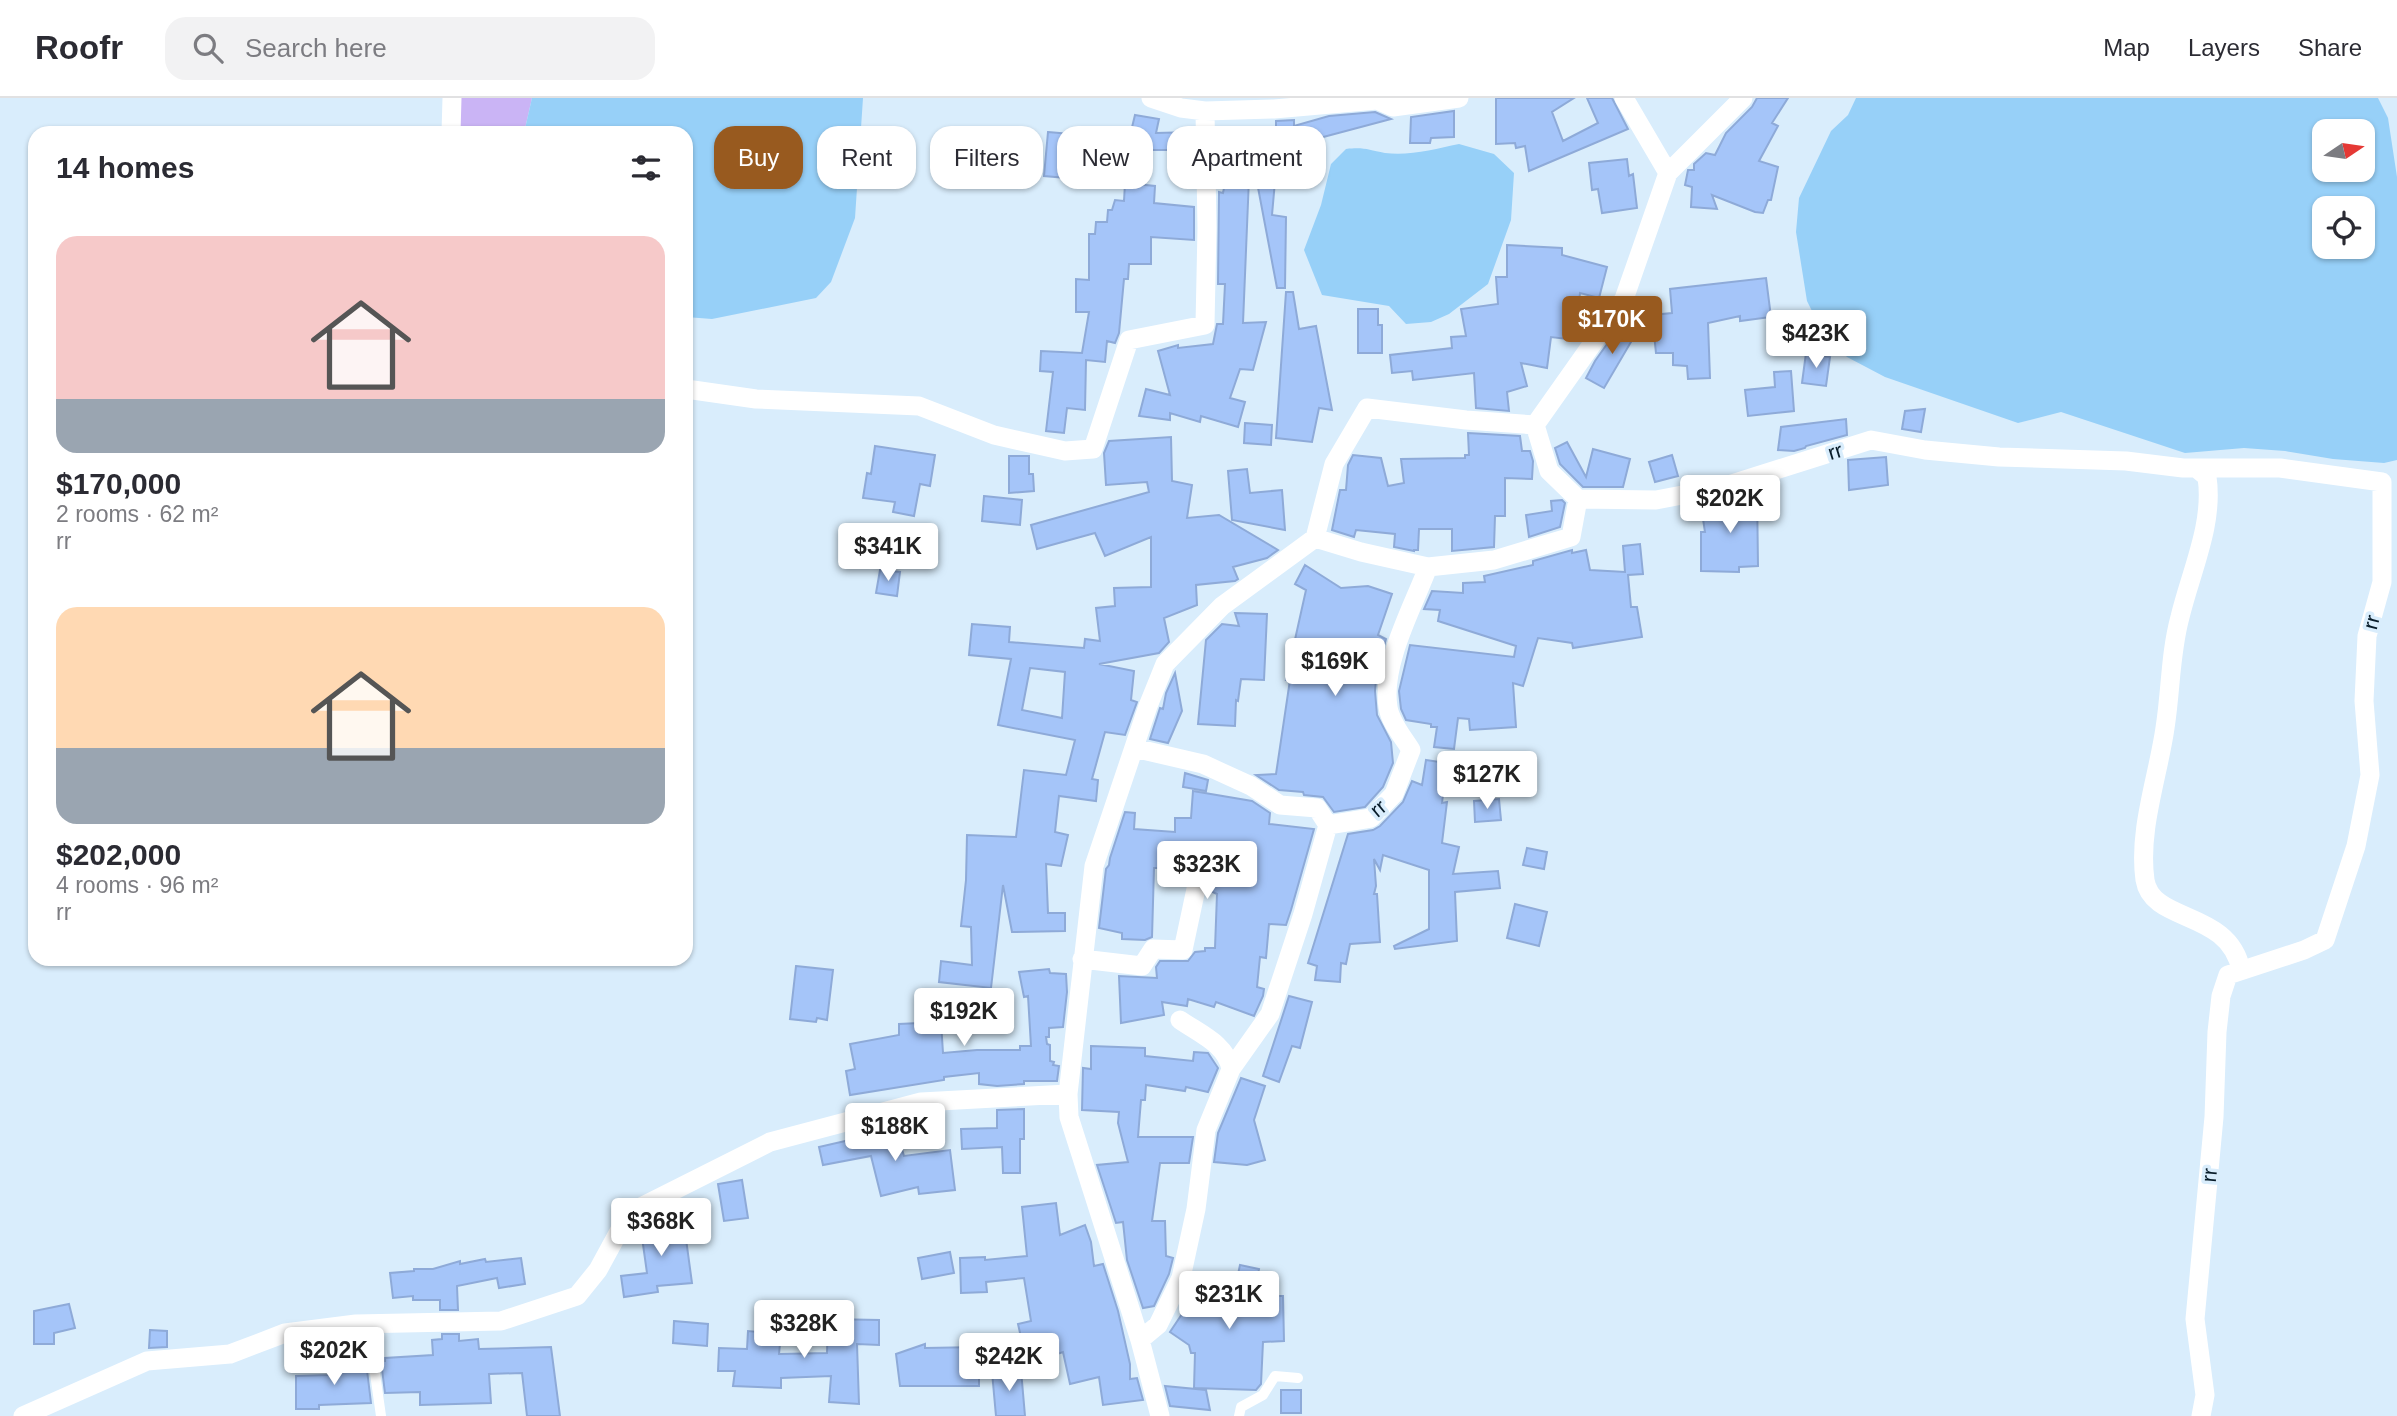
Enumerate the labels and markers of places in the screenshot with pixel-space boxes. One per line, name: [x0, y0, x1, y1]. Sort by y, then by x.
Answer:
pin: $170K: [1563, 296, 1661, 356]
pin: $423K: [1767, 310, 1865, 370]
pin: $202K: [1681, 476, 1779, 535]
pin: $341K: [839, 524, 937, 583]
pin: $169K: [1286, 638, 1384, 698]
pin: $127K: [1438, 752, 1536, 811]
pin: $323K: [1158, 842, 1256, 901]
pin: $192K: [915, 988, 1013, 1048]
pin: $188K: [846, 1104, 944, 1163]
pin: $368K: [612, 1198, 710, 1258]
pin: $231K: [1180, 1272, 1278, 1331]
pin: $328K: [755, 1300, 853, 1360]
pin: $202K: [285, 1328, 383, 1387]
pin: $242K: [960, 1334, 1058, 1393]

